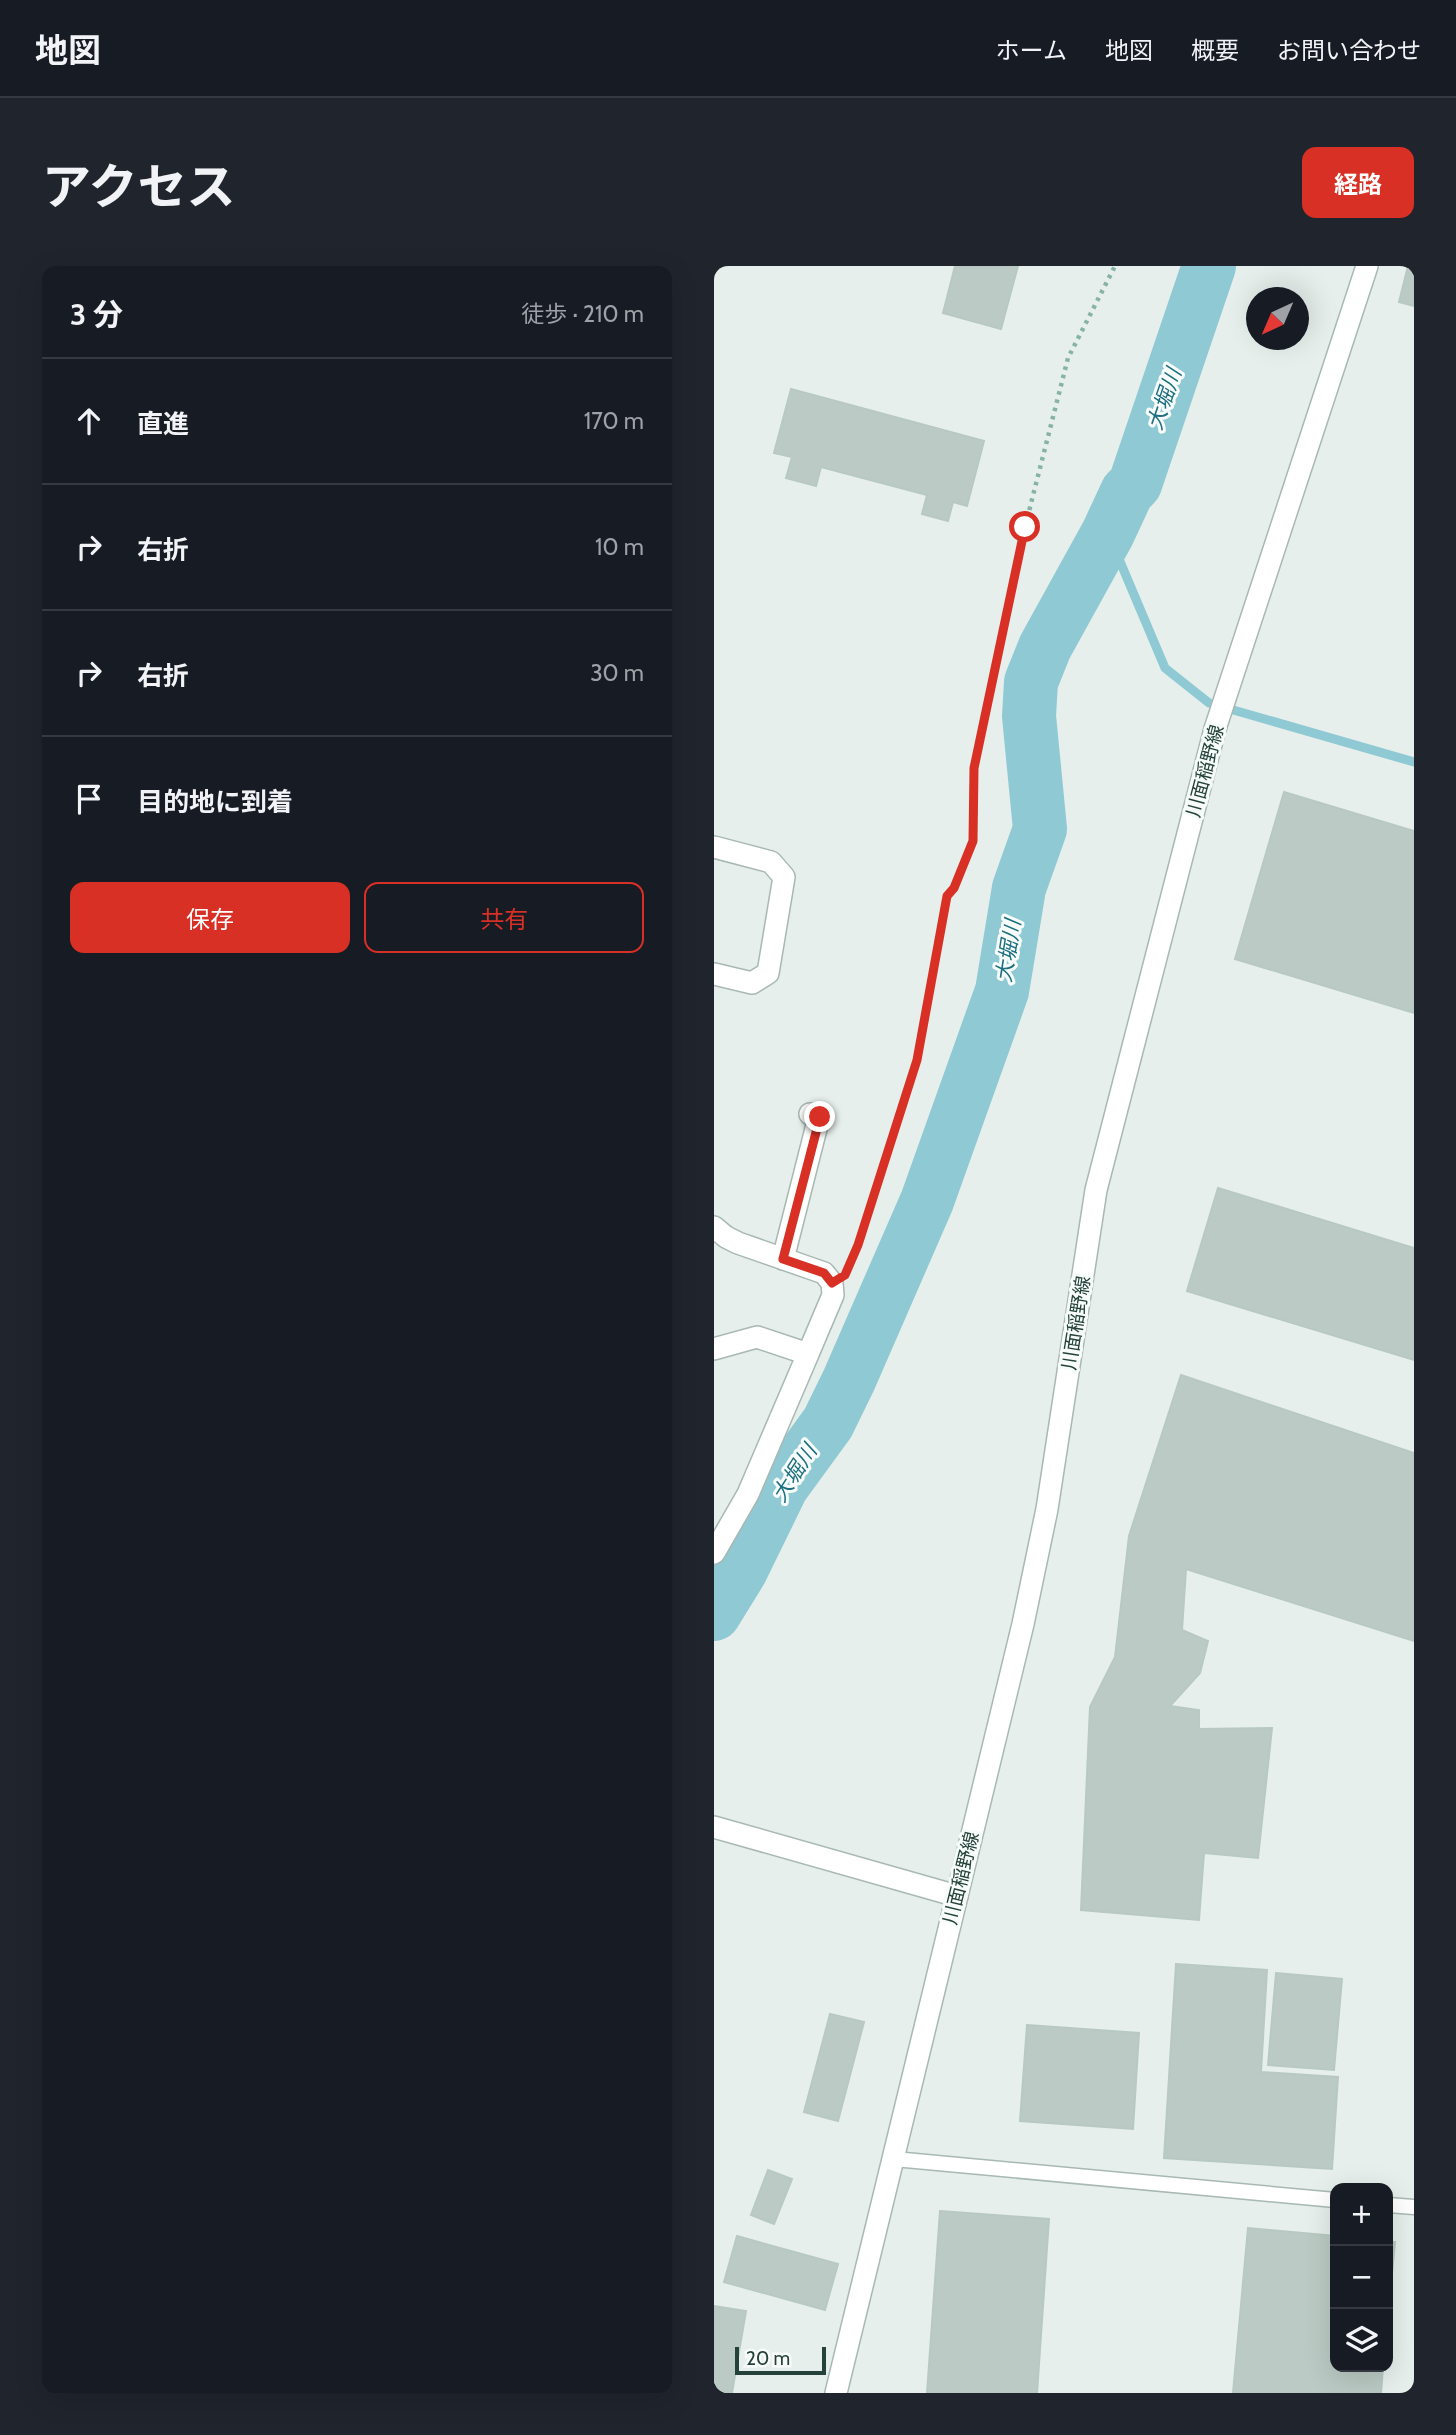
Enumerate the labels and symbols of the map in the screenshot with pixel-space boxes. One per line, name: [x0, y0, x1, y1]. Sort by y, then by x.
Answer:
north arrow: [1246, 287, 1309, 350]
water label: 大堀川: [1142, 363, 1187, 433]
route start: [1009, 511, 1040, 542]
street label: 川面稲野線: [1182, 722, 1228, 820]
water label: 大堀川: [991, 916, 1026, 984]
route end: [804, 1101, 835, 1132]
street label: 川面稲野線: [1057, 1274, 1095, 1372]
water label: 大堀川: [766, 1438, 823, 1506]
street label: 川面稲野線: [938, 1829, 984, 1927]
scale bar: [735, 2344, 826, 2376]

